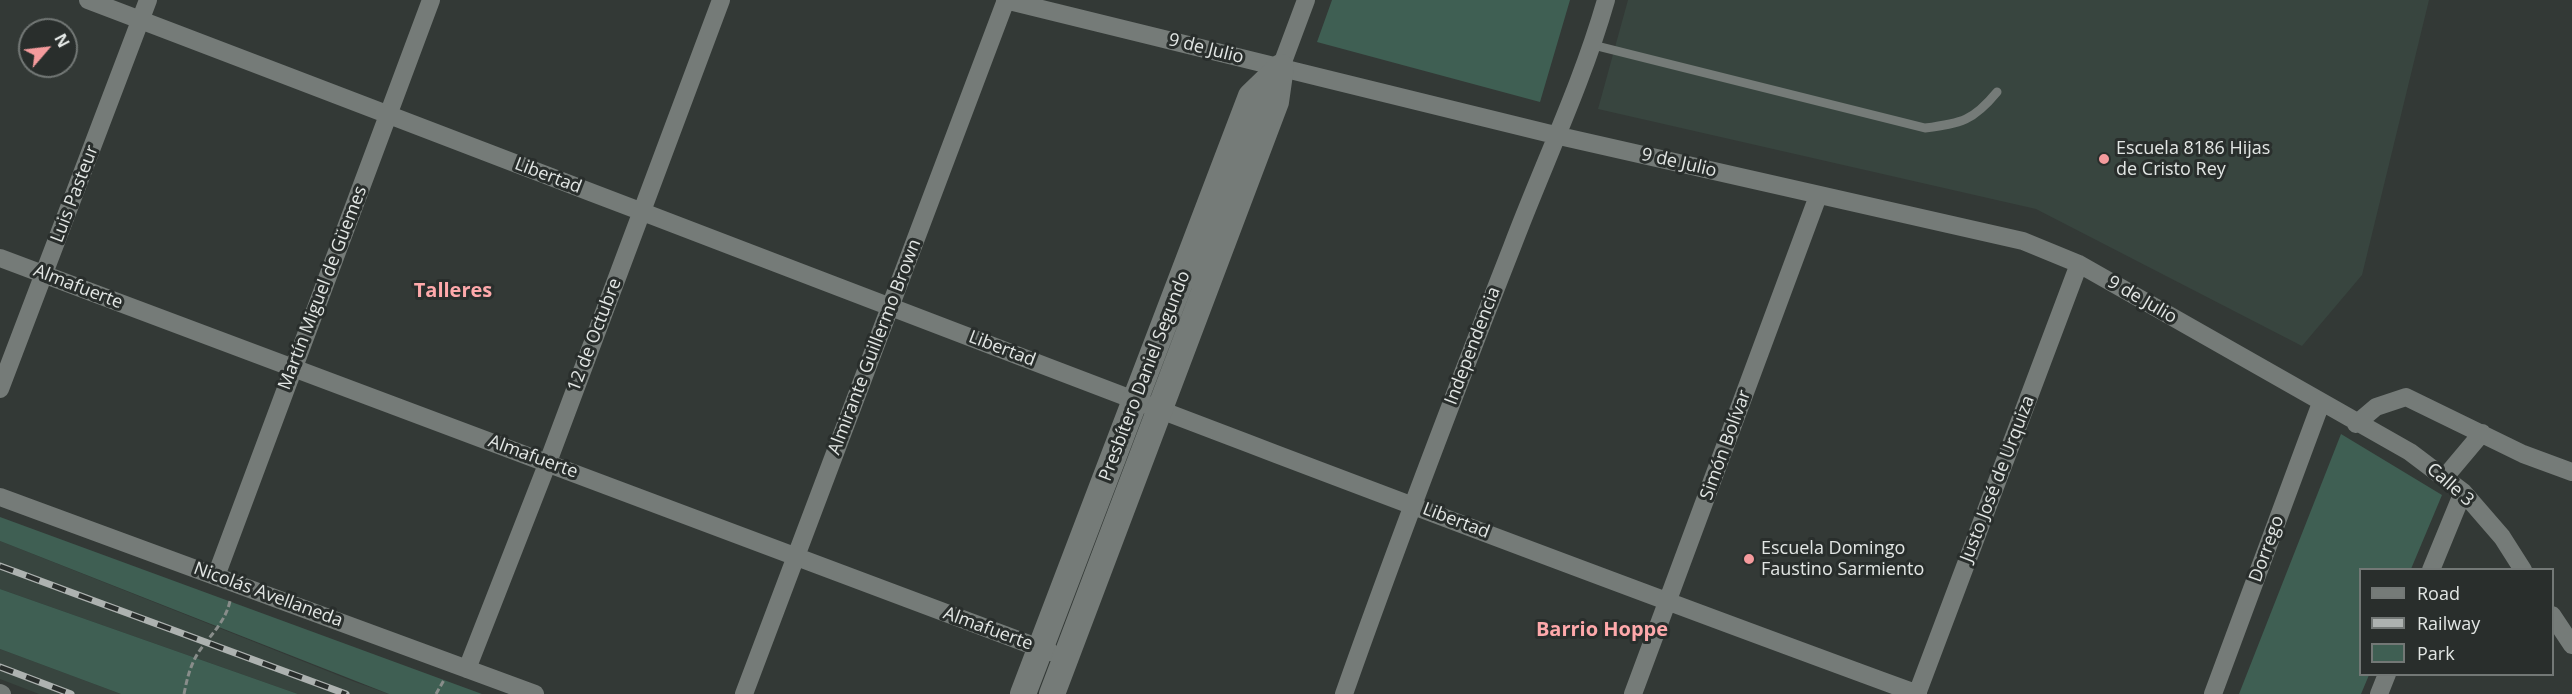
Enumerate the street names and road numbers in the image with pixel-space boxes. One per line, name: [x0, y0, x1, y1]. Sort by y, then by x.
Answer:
street label: 9 de Julio: [1166, 29, 1246, 69]
street label: Luis Pasteur: [47, 142, 103, 246]
street label: 9 de Julio: [1639, 144, 1719, 182]
street label: Libertad: [512, 153, 584, 199]
street label: Martín Miguel de Güemes: [274, 183, 372, 393]
street label: Almirante Guillermo Brown: [824, 236, 926, 458]
street label: Almafuerte: [30, 260, 126, 314]
street label: Presbítero Daniel Segundo: [1095, 268, 1195, 484]
street label: 9 de Julio: [2103, 272, 2181, 328]
street label: 12 de Octubre: [563, 275, 627, 395]
street label: Independencia: [1441, 284, 1505, 408]
street label: Libertad: [966, 326, 1038, 372]
street label: Simón Bolívar: [1696, 387, 1756, 503]
street label: Justo José de Urquiza: [1956, 393, 2040, 565]
street label: Almafuerte: [485, 431, 581, 483]
street label: Calle 3: [2422, 459, 2478, 511]
street label: Libertad: [1420, 498, 1492, 544]
street label: Dorrego: [2245, 513, 2289, 585]
street label: Nicolás Avellaneda: [191, 558, 345, 632]
street label: Almafuerte: [940, 603, 1036, 655]

